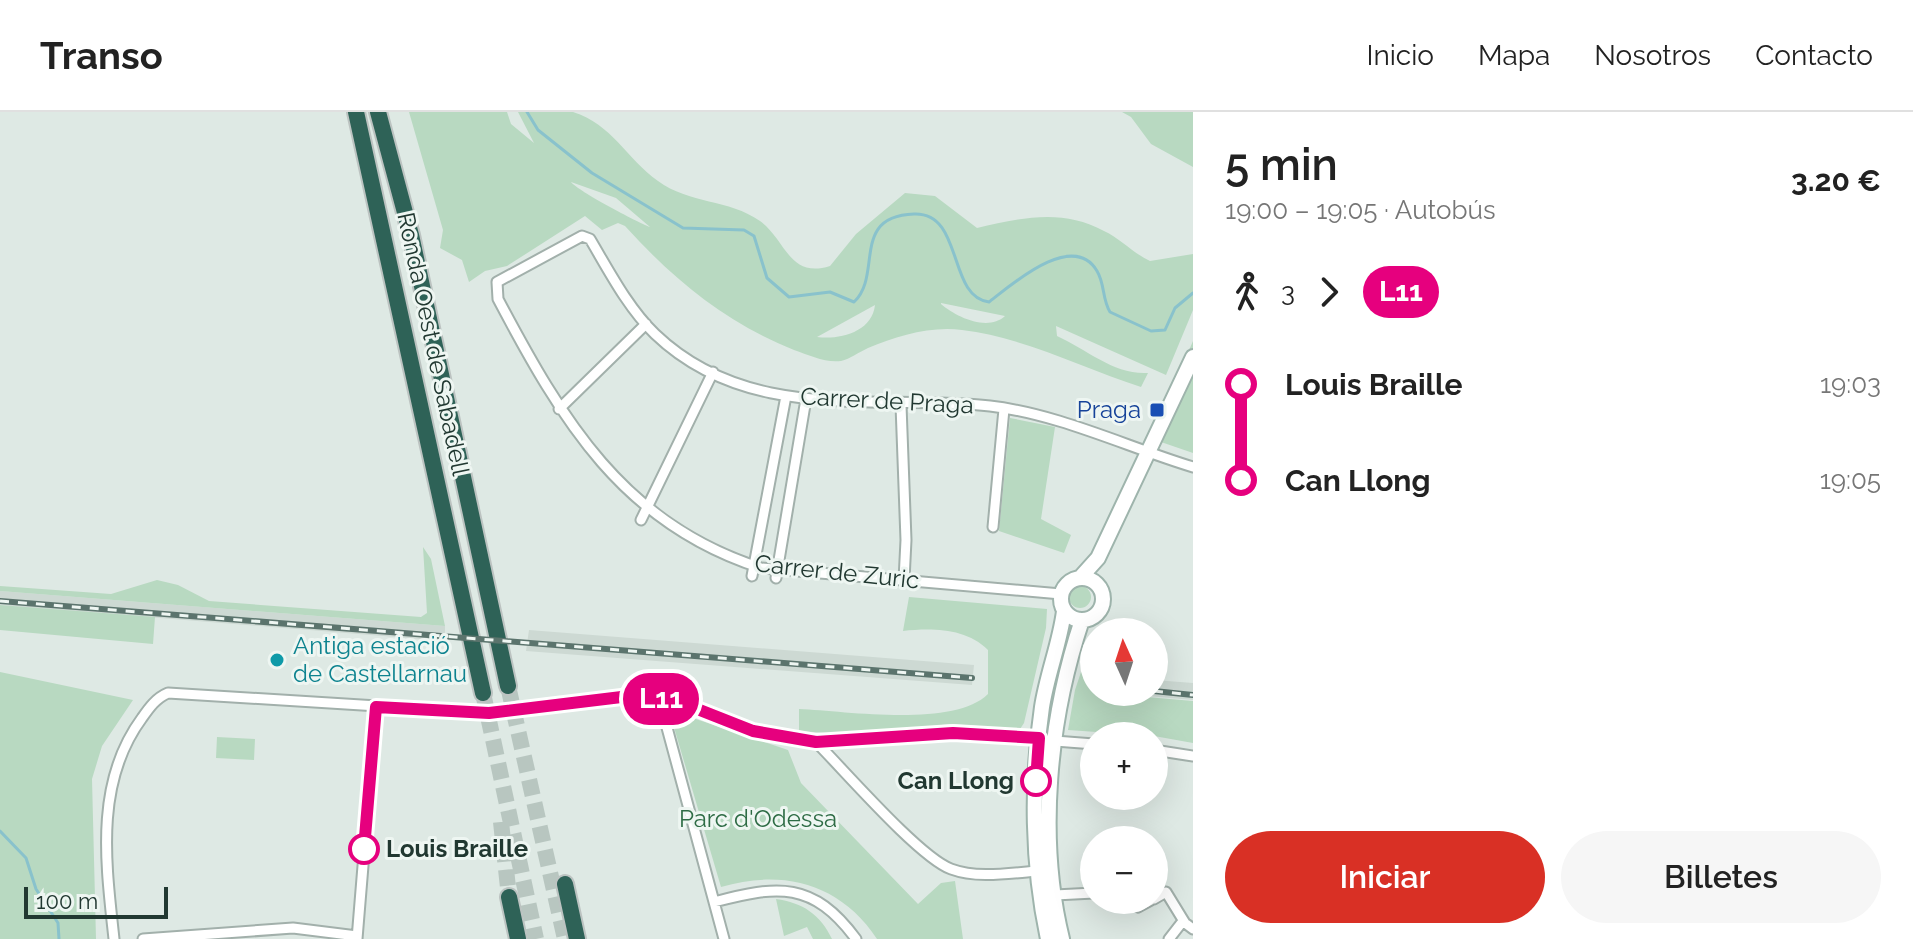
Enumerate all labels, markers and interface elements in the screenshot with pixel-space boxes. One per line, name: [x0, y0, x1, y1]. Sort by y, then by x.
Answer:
text: Transo: [40, 33, 163, 78]
text: Inicio: [1366, 39, 1434, 72]
text: Mapa: [1478, 39, 1550, 72]
text: Nosotros: [1594, 39, 1711, 72]
text: Contacto: [1755, 39, 1873, 72]
text: 5 min: [1225, 139, 1338, 190]
text: 3.20 €: [1791, 163, 1881, 198]
text: 19:00 – 19:05 · Autobús: [1225, 195, 1496, 225]
street label: Ronda Oest de Sabadell: [391, 210, 476, 479]
icon: walk: [1225, 270, 1269, 314]
icon: forward: [1307, 270, 1351, 314]
text: L11: [1379, 275, 1423, 308]
text: 3: [1281, 277, 1295, 307]
text: Louis Braille: [1285, 367, 1463, 402]
text: 19:03: [1820, 369, 1881, 399]
street label: Carrer de Praga: [800, 381, 974, 420]
place label: Praga: [1077, 395, 1141, 424]
marker: Praga: [1148, 401, 1166, 419]
text: Can Llong: [1285, 463, 1430, 498]
text: 19:05: [1820, 465, 1881, 495]
street label: Carrer de Zuric: [753, 548, 921, 595]
north arrow: [1080, 618, 1168, 706]
map controls: [1080, 618, 1168, 914]
place label: Antiga estació de Castellarnau: [293, 631, 467, 688]
marker: Antiga estació de Castellarnau: [268, 651, 286, 669]
line badge: L11: [615, 673, 707, 725]
text: L11: [639, 682, 683, 715]
button: +: [1080, 722, 1168, 810]
place label: Can Llong: [898, 766, 1014, 795]
marker: Can Llong: [1021, 766, 1051, 796]
park label: Parc d'Odessa: [679, 804, 837, 833]
button: −: [1080, 826, 1168, 914]
button: Iniciar: [1225, 831, 1545, 923]
button: Billetes: [1561, 831, 1881, 923]
marker: Louis Braille: [349, 834, 379, 864]
place label: Louis Braille: [386, 834, 528, 863]
scale bar: [24, 883, 168, 919]
text: 100 m: [36, 888, 98, 914]

